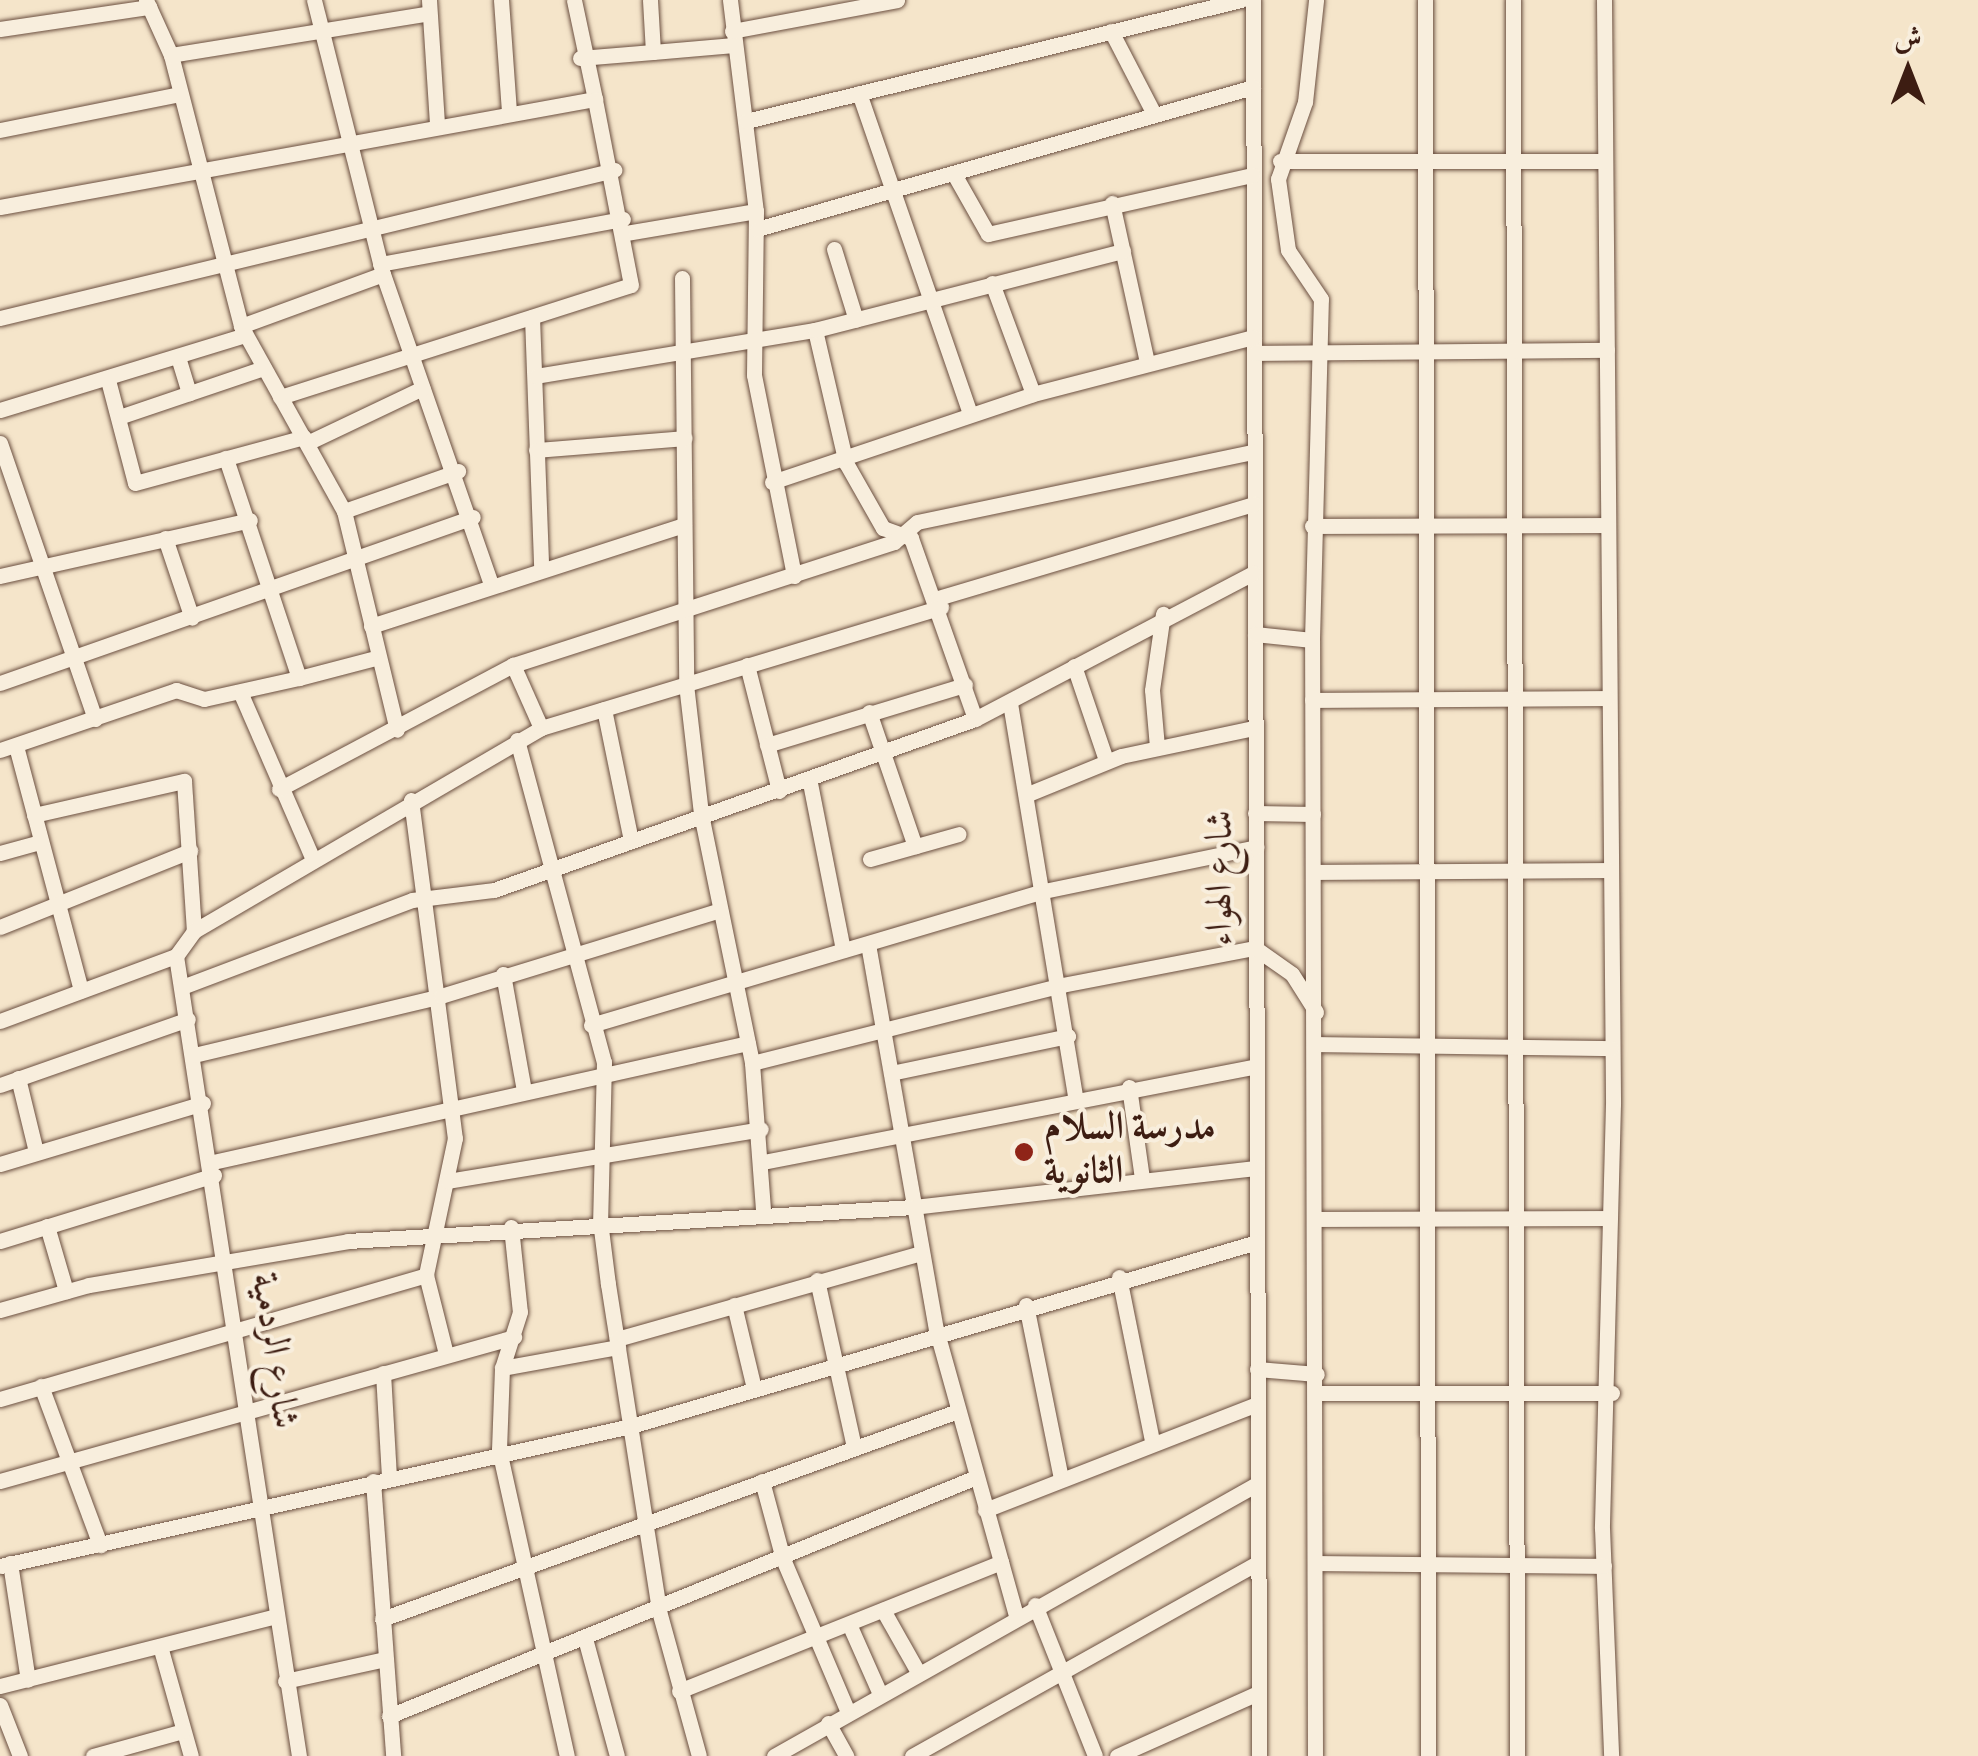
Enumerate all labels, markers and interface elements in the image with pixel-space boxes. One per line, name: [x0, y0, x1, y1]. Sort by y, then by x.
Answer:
north arrow: [1858, 20, 1958, 120]
text: ش: [1894, 20, 1922, 60]
street label: شارع الهواء: [1200, 810, 1246, 946]
place label: مدرسة السلام الثانوية: [1044, 1107, 1216, 1196]
marker: مدرسة السلام الثانوية: [1013, 1141, 1035, 1163]
street label: شارع الردمية: [238, 1270, 306, 1432]

